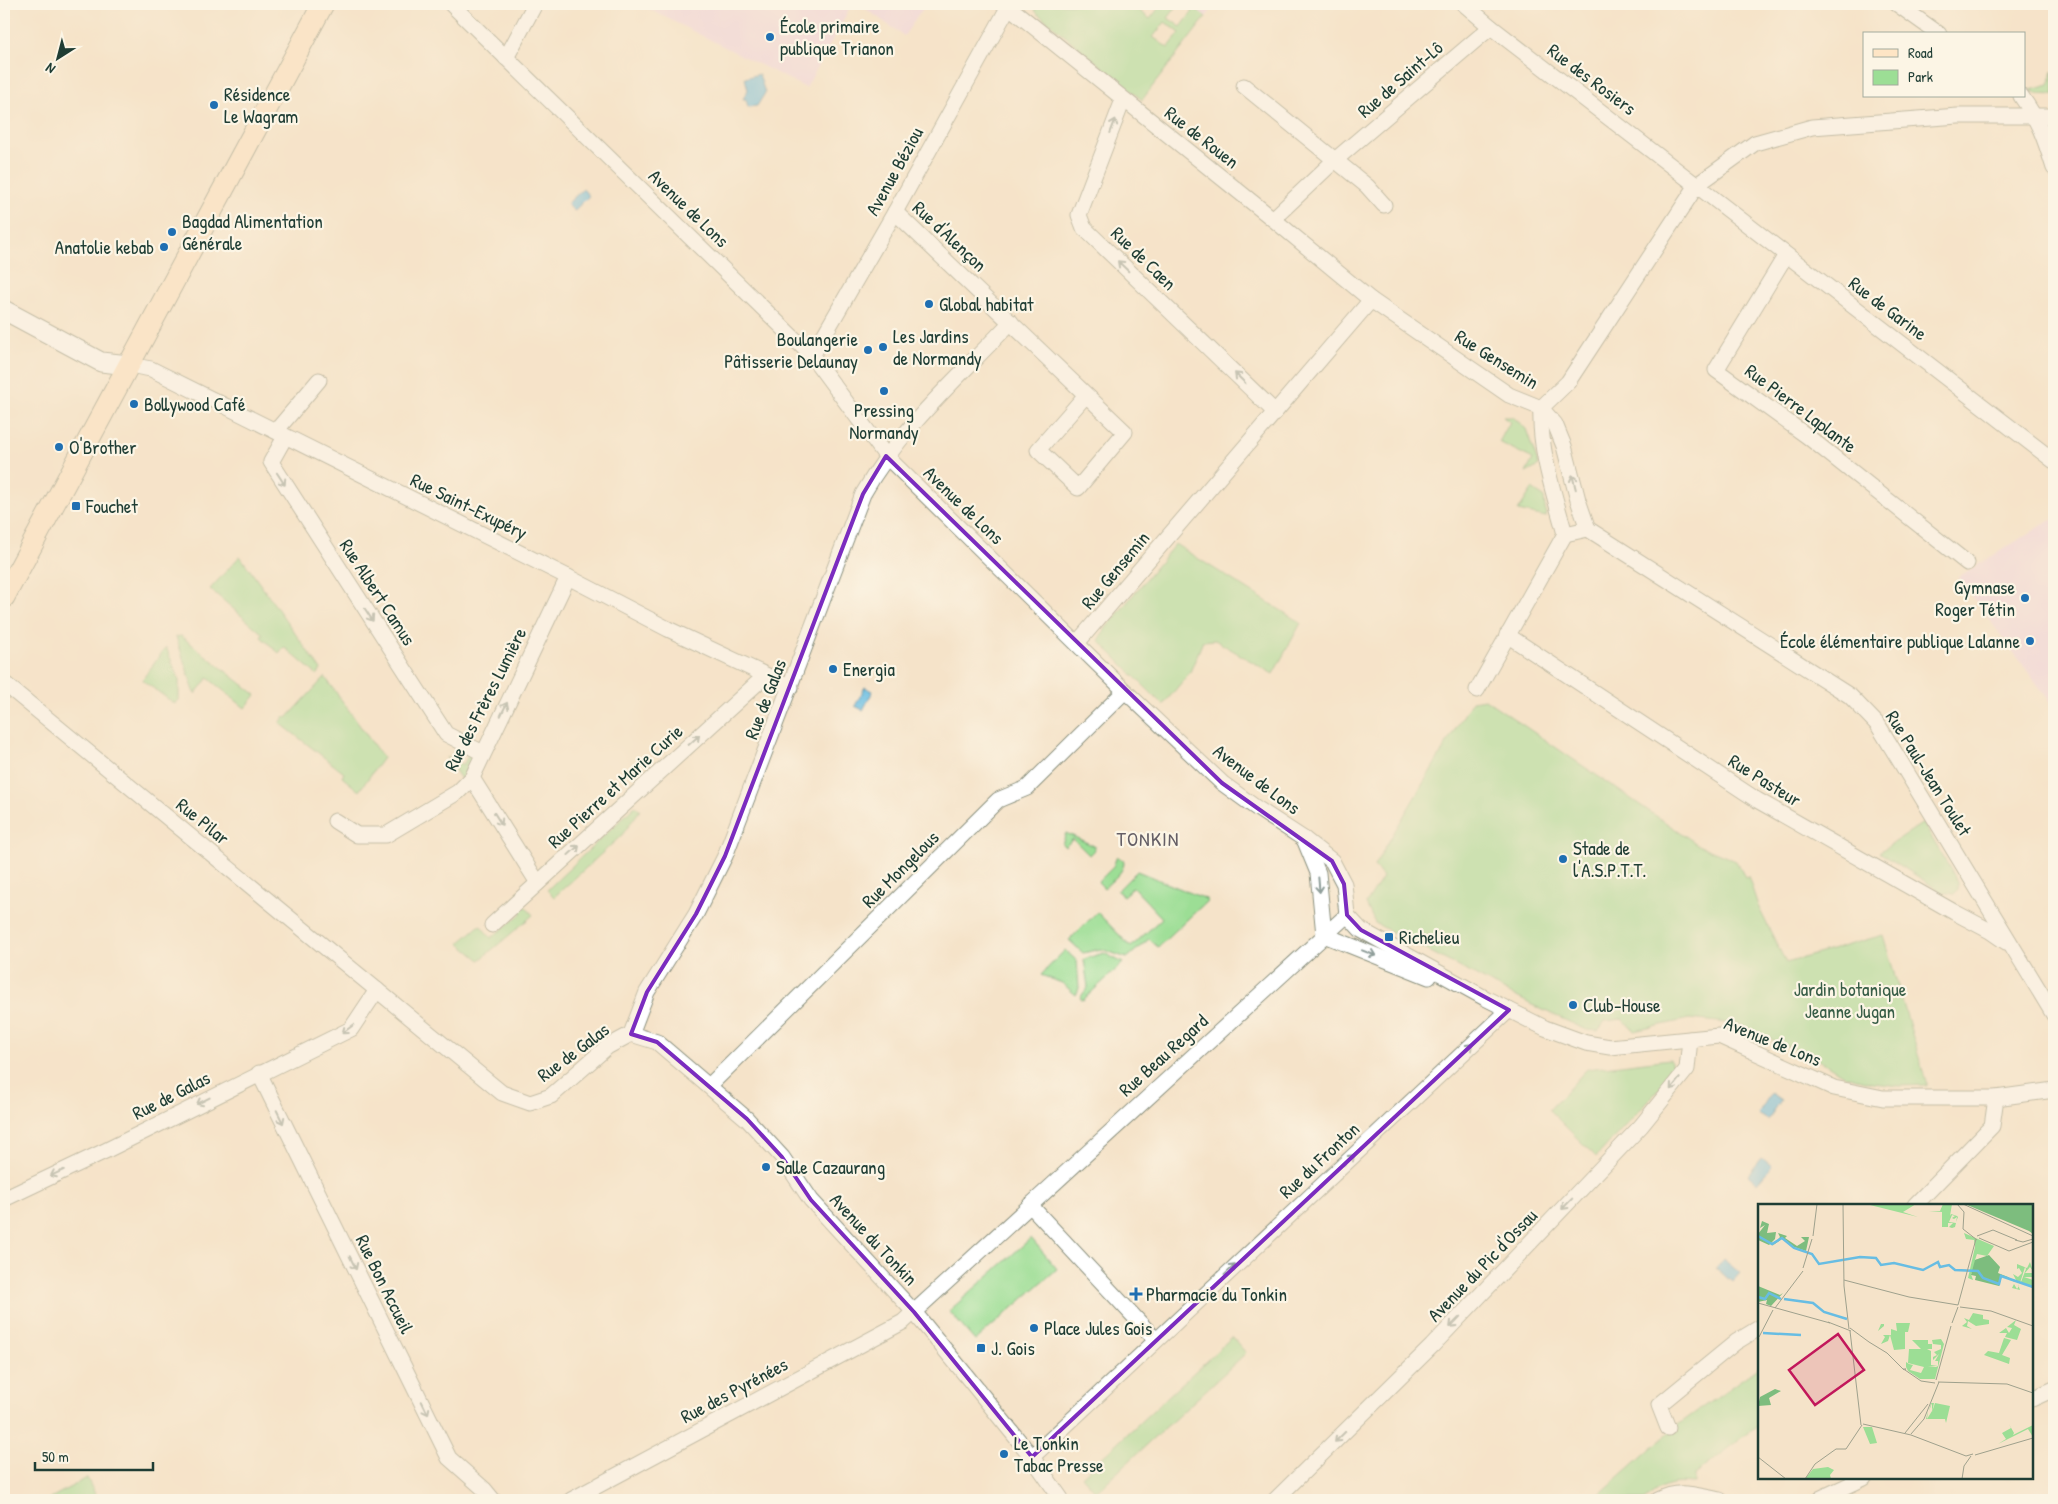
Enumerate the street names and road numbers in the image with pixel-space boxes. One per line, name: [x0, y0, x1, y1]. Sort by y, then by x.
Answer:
street label: Rue de Saint-Lô: [1352, 34, 1449, 123]
street label: Rue des Rosiers: [1542, 37, 1642, 121]
street label: Rue de Rouen: [1160, 100, 1244, 174]
street label: Avenue Béziou: [859, 122, 929, 220]
street label: Avenue de Lons: [643, 163, 735, 253]
street label: Rue d'Alençon: [907, 195, 993, 277]
street label: Rue de Caen: [1106, 220, 1182, 296]
street label: Rue de Garine: [1844, 270, 1933, 346]
street label: Rue Gensemin: [1450, 323, 1544, 395]
street label: Rue Pierre Laplante: [1740, 357, 1862, 459]
street label: Avenue de Lons: [918, 460, 1010, 550]
street label: Rue Saint-Exupéry: [406, 466, 532, 546]
street label: Rue Gensemin: [1075, 526, 1155, 614]
street label: Rue Albert Camus: [334, 534, 422, 650]
street label: Rue des Frères Lumière: [438, 622, 533, 775]
street label: Rue de Galas: [738, 655, 792, 743]
street label: Rue Paul-Jean Toulet: [1880, 705, 1978, 841]
street label: Rue Pierre et Marie Curie: [542, 718, 689, 854]
street label: Avenue de Lons: [1208, 738, 1306, 820]
street label: Rue Pasteur: [1724, 747, 1807, 813]
street label: Rue Pilar: [171, 792, 236, 851]
street label: Rue Mongelous: [856, 825, 944, 913]
street label: Rue Beau Regard: [1113, 1008, 1214, 1102]
street label: Avenue de Lons: [1721, 1010, 1825, 1072]
street label: Rue de Galas: [532, 1016, 614, 1088]
street label: Rue de Galas: [128, 1064, 214, 1126]
street label: Rue du Fronton: [1273, 1116, 1365, 1204]
street label: Avenue du Tonkin: [824, 1187, 924, 1291]
street label: Avenue du Pic d'Ossau: [1421, 1203, 1543, 1327]
street label: Rue Bon Accueil: [350, 1230, 421, 1339]
street label: Rue des Pyrénées: [676, 1351, 792, 1429]

